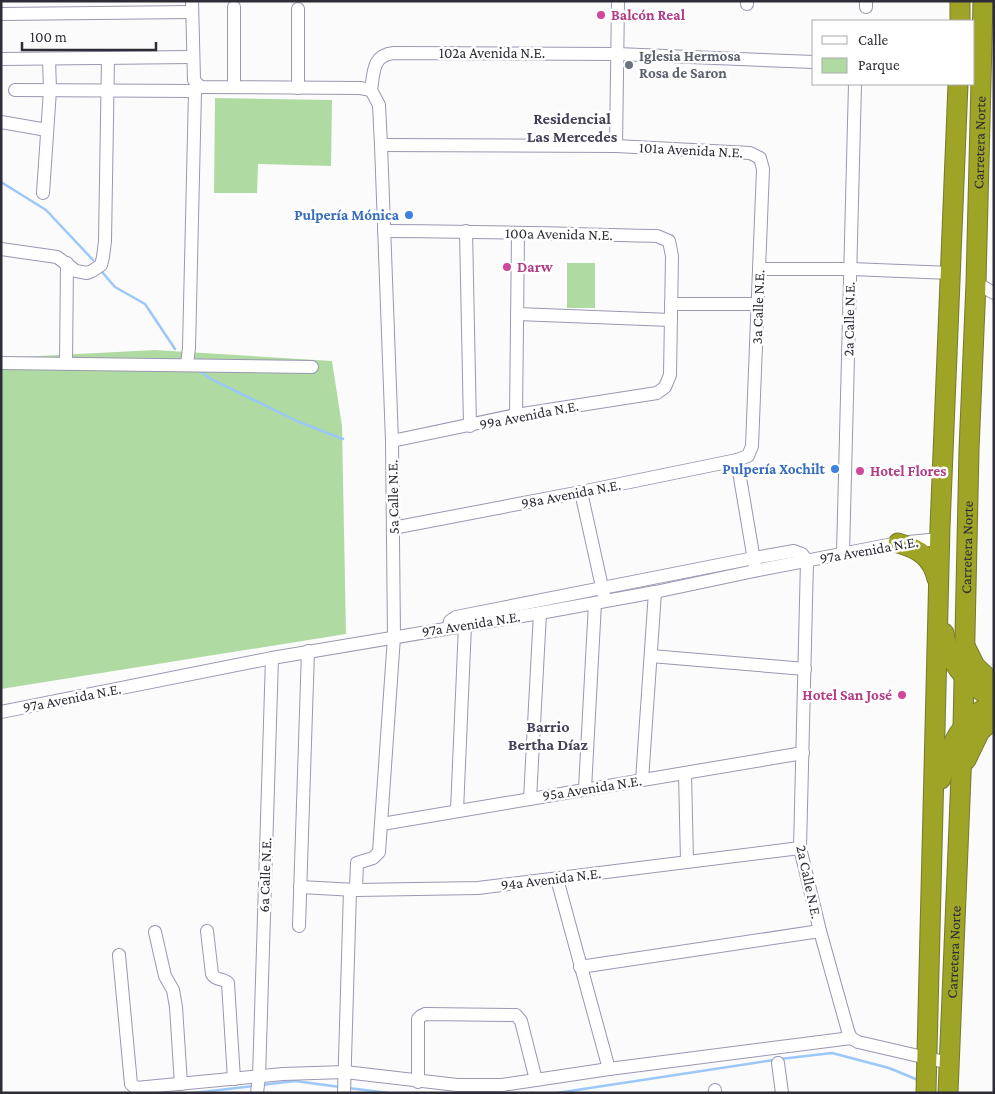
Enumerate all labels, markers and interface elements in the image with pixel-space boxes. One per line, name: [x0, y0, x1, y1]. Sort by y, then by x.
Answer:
place label: Balcón Real: [611, 7, 686, 23]
marker: Balcón Real: [595, 9, 607, 21]
scale bar: [22, 20, 156, 52]
legend: [812, 20, 975, 85]
text: 100 m: [30, 29, 67, 45]
text: Calle: [858, 32, 889, 48]
street label: 102a Avenida N.E.: [439, 45, 545, 61]
place label: Iglesia Hermosa Rosa de Saron: [639, 48, 742, 81]
text: Parque: [858, 57, 900, 74]
marker: Iglesia Hermosa Rosa de Saron: [623, 59, 635, 71]
street label: Carretera Norte: [970, 95, 989, 189]
district label: Residencial Las Mercedes: [527, 110, 618, 145]
street label: 101a Avenida N.E.: [639, 139, 743, 161]
place label: Pulpería Mónica: [294, 207, 400, 223]
marker: Pulpería Mónica: [403, 209, 415, 221]
street label: 100a Avenida N.E.: [505, 225, 613, 243]
place label: Darw: [517, 259, 554, 275]
marker: Darw: [501, 261, 513, 273]
street label: 3a Calle N.E.: [749, 269, 767, 345]
street label: 2a Calle N.E.: [840, 282, 858, 356]
street label: 99a Avenida N.E.: [478, 398, 580, 432]
street label: 5a Calle N.E.: [384, 460, 402, 534]
place label: Pulpería Xochilt: [722, 461, 826, 477]
marker: Pulpería Xochilt: [829, 463, 841, 475]
place label: Hotel Flores: [870, 463, 946, 479]
marker: Hotel Flores: [854, 465, 866, 477]
street label: 98a Avenida N.E.: [520, 476, 622, 512]
street label: Carretera Norte: [958, 500, 976, 594]
street label: 97a Avenida N.E.: [819, 533, 919, 567]
street label: 97a Avenida N.E.: [421, 608, 521, 640]
street label: 97a Avenida N.E.: [22, 681, 122, 715]
place label: Hotel San José: [802, 687, 892, 703]
marker: Hotel San José: [896, 689, 908, 701]
district label: Barrio Bertha Díaz: [508, 718, 589, 753]
street label: 95a Avenida N.E.: [541, 772, 643, 804]
street label: 6a Calle N.E.: [256, 837, 274, 913]
street label: 2a Calle N.E.: [793, 844, 825, 920]
street label: 94a Avenida N.E.: [500, 865, 602, 893]
street label: Carretera Norte: [944, 905, 964, 999]

